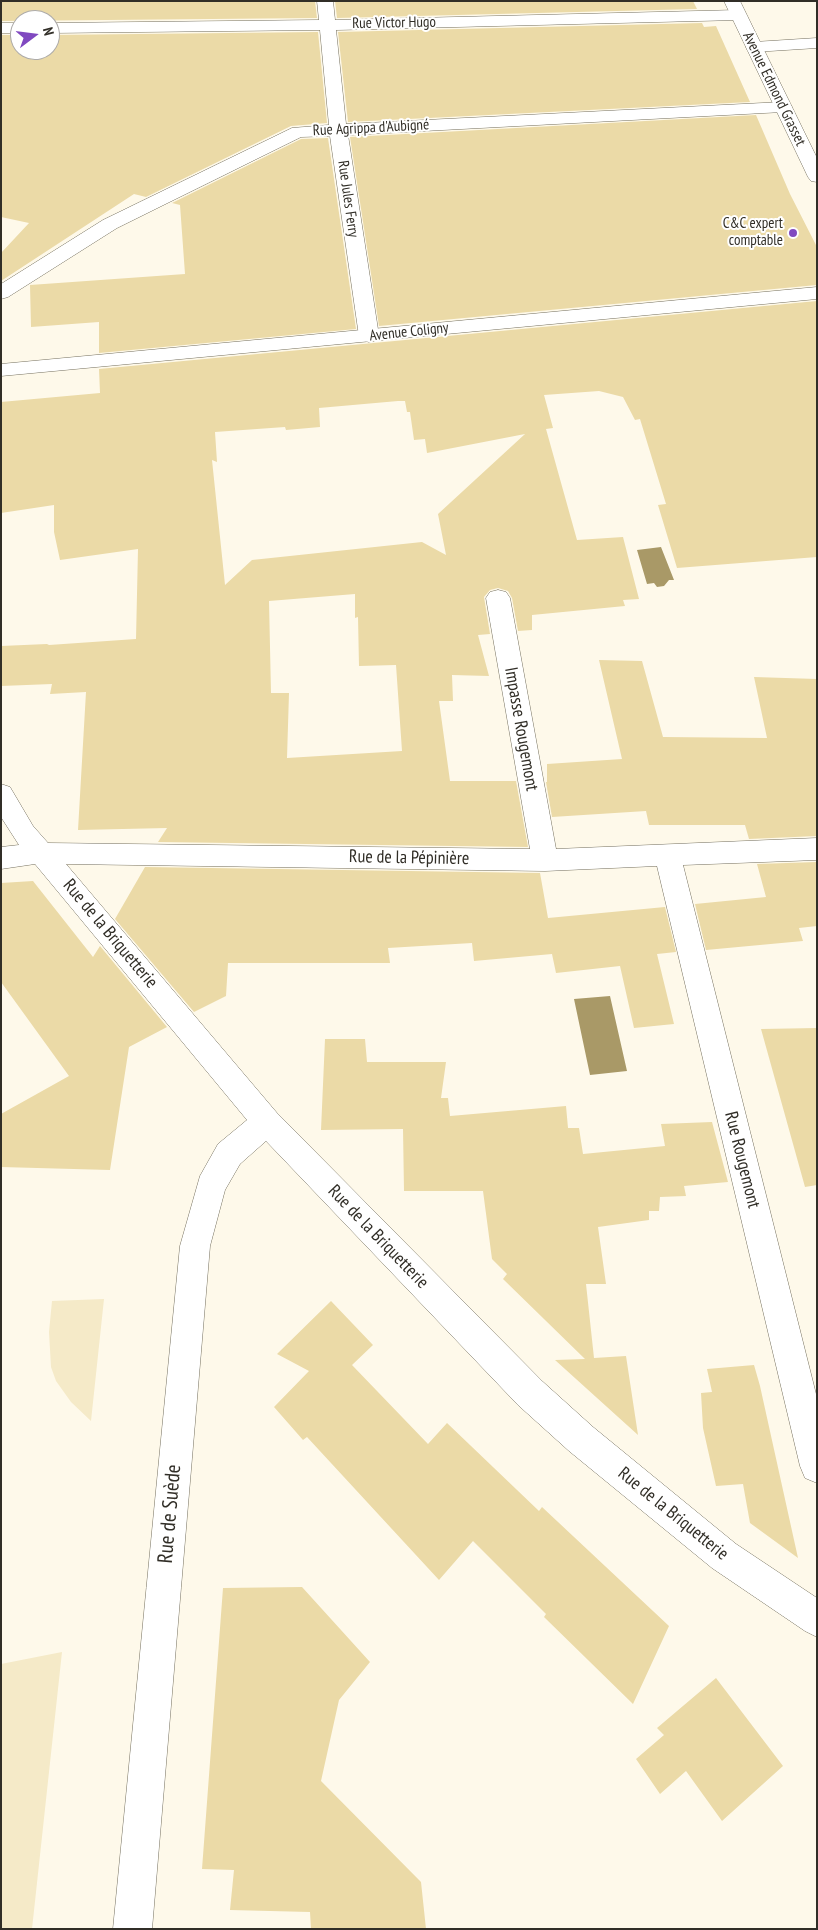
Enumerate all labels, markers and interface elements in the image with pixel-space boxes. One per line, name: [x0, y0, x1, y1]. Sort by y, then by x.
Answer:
north arrow: [10, 10, 60, 60]
street label: Rue Victor Hugo: [352, 13, 436, 33]
text: N: [39, 25, 58, 37]
street label: Avenue Edmond Grasset: [739, 29, 809, 149]
street label: Rue Agrippa d'Aubigné: [312, 116, 430, 140]
street label: Rue Jules Ferry: [334, 159, 362, 239]
place label: C&C expert comptable: [723, 215, 783, 250]
marker: C&C expert comptable: [787, 227, 799, 239]
street label: Avenue Coligny: [369, 319, 449, 345]
street label: Impasse Rougemont: [499, 665, 543, 793]
street label: Rue de la Pépinière: [349, 846, 469, 870]
street label: Rue de la Briquetterie: [58, 875, 162, 993]
street label: Rue Rougemont: [720, 1109, 764, 1211]
street label: Rue de la Briquetterie: [323, 1181, 433, 1293]
street label: Rue de la Briquetterie: [613, 1463, 733, 1565]
street label: Rue de Suède: [153, 1464, 187, 1564]

